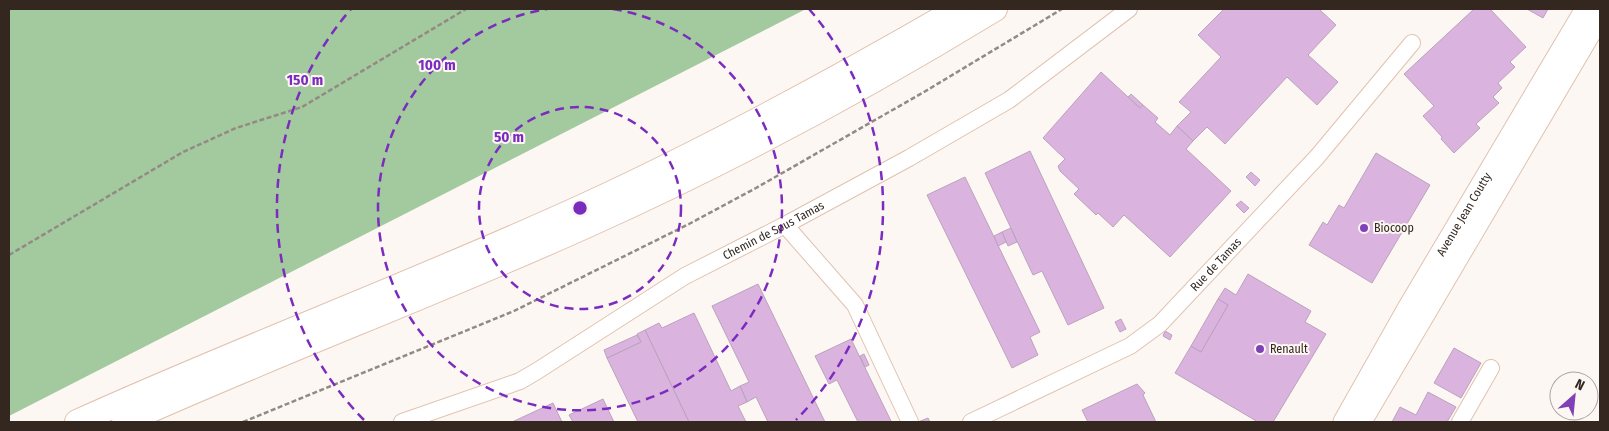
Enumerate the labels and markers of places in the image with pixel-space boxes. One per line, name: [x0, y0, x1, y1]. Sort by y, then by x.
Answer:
centre of rings: [571, 199, 589, 217]
place label: Biocoop: [1374, 221, 1414, 235]
marker: Biocoop: [1358, 222, 1370, 234]
place label: Renault: [1270, 342, 1308, 356]
marker: Renault: [1254, 343, 1266, 355]

